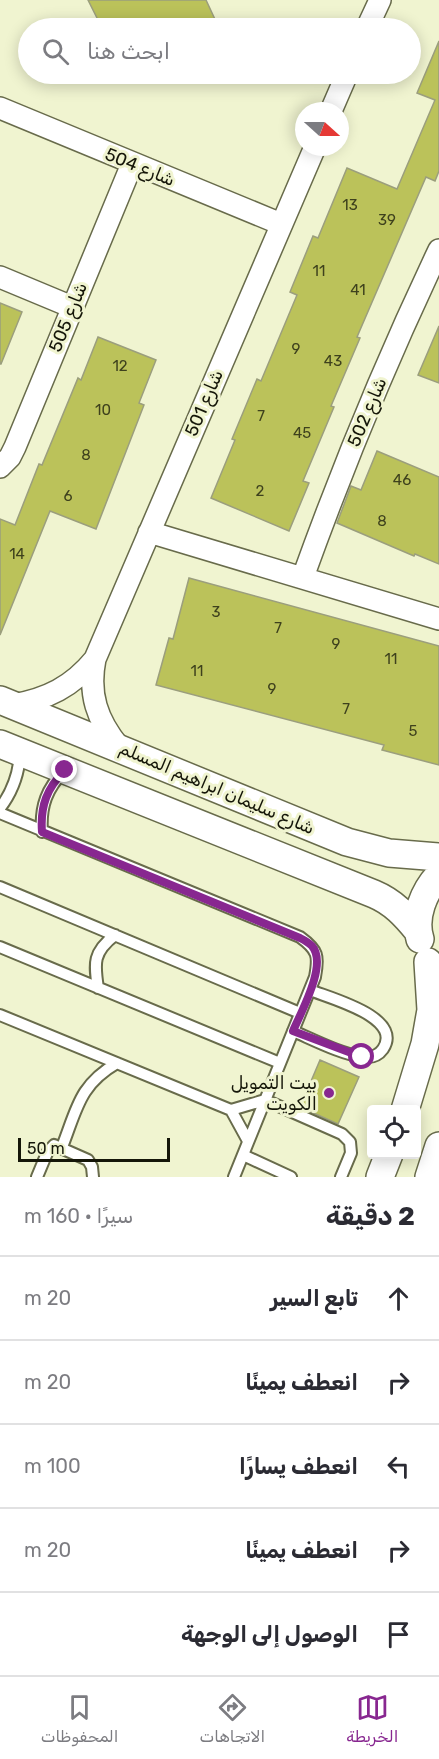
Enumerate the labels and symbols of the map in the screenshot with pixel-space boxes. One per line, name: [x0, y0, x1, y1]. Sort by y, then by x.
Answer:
north arrow: [295, 102, 349, 156]
street label: شارع 504: [101, 143, 178, 192]
house number: 13: [342, 196, 358, 214]
house number: 39: [378, 211, 396, 229]
house number: 11: [313, 262, 325, 280]
street label: شارع 505: [44, 279, 93, 355]
house number: 41: [350, 281, 366, 299]
house number: 9: [292, 340, 301, 358]
house number: 43: [324, 352, 342, 370]
house number: 12: [112, 357, 128, 375]
street label: شارع 501: [180, 366, 229, 440]
street label: شارع 502: [343, 374, 392, 450]
house number: 10: [95, 401, 111, 419]
house number: 7: [257, 407, 265, 425]
house number: 45: [293, 424, 311, 442]
house number: 8: [81, 446, 91, 464]
house number: 46: [393, 471, 411, 489]
house number: 2: [256, 482, 265, 500]
house number: 6: [63, 487, 73, 505]
house number: 8: [377, 512, 387, 530]
house number: 14: [9, 545, 25, 563]
house number: 3: [211, 603, 221, 621]
house number: 7: [274, 619, 282, 637]
house number: 9: [332, 635, 341, 653]
house number: 11: [385, 650, 397, 668]
house number: 11: [191, 662, 203, 680]
house number: 9: [268, 680, 277, 698]
house number: 7: [342, 700, 350, 718]
house number: 5: [409, 722, 418, 740]
street label: شارع سليمان ابراهيم المسلم: [116, 737, 318, 840]
route end: [51, 756, 77, 782]
route start: [348, 1043, 374, 1069]
place label: بيت التمويل الكويت: [231, 1072, 317, 1115]
marker: بيت التمويل الكويت: [322, 1086, 336, 1100]
scale bar: [18, 1135, 170, 1162]

